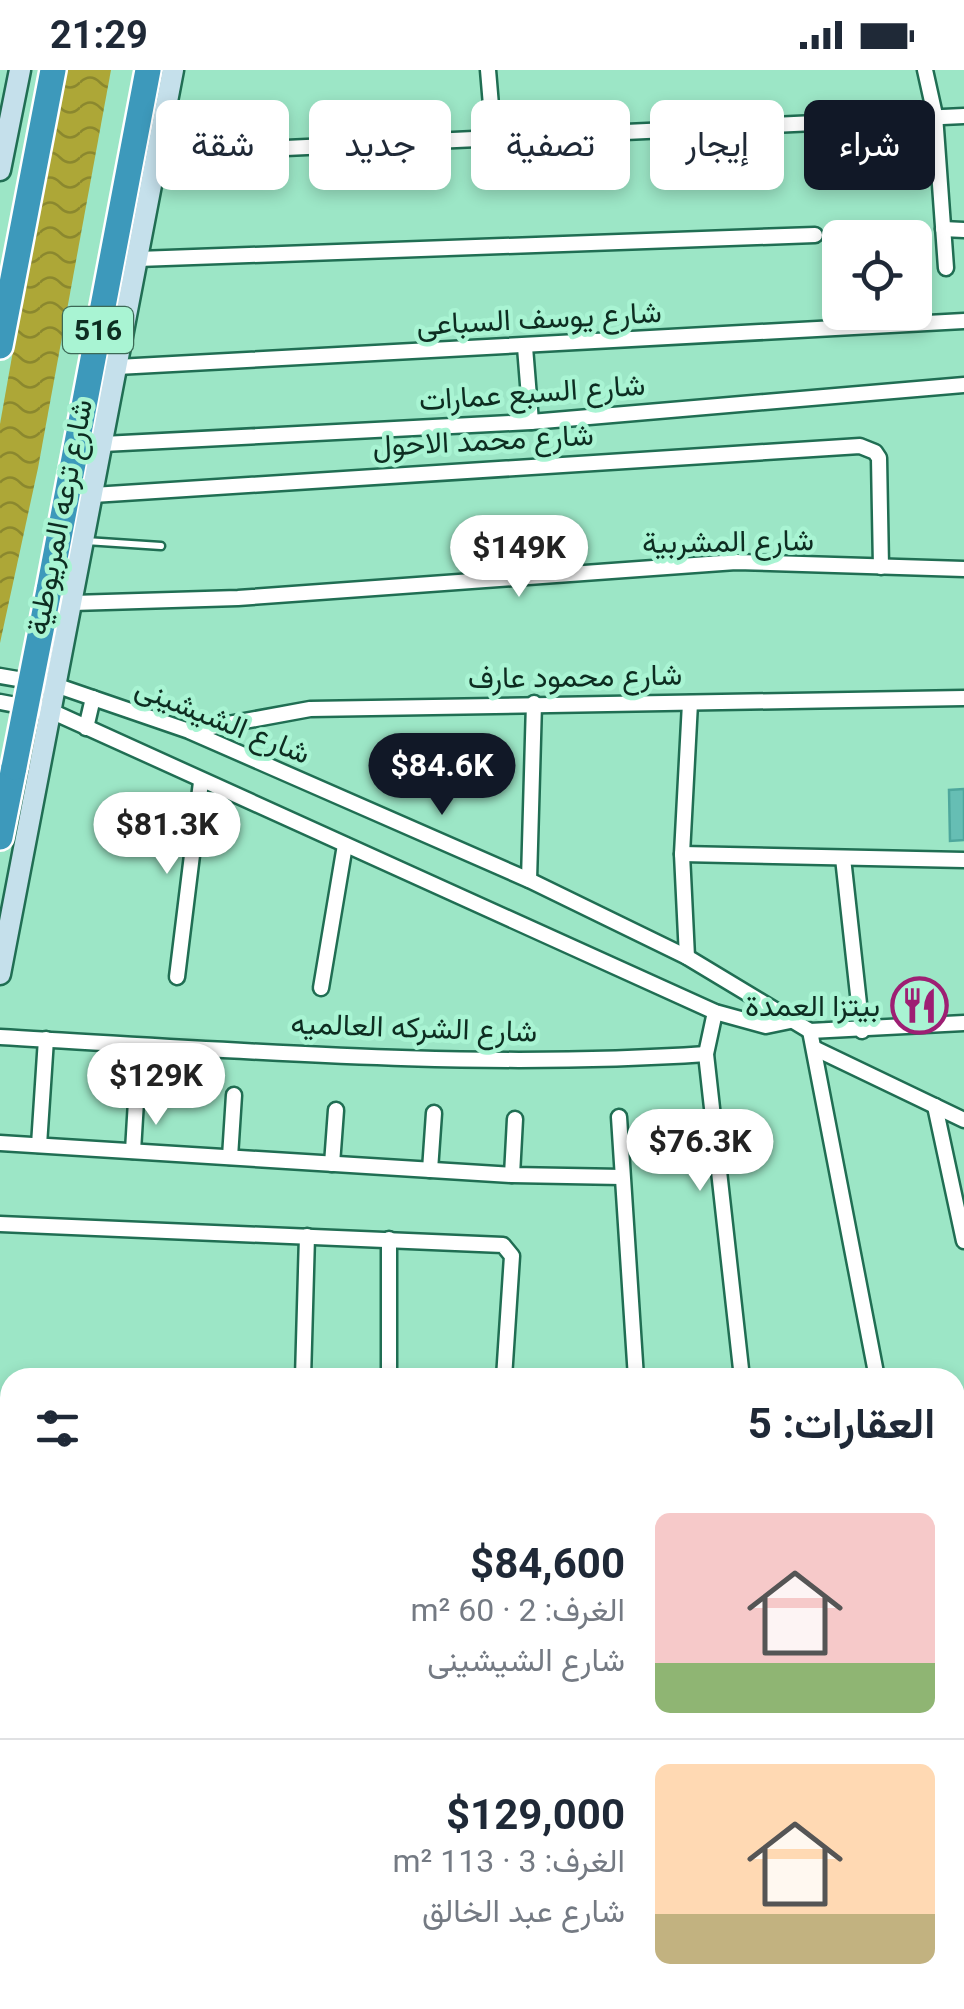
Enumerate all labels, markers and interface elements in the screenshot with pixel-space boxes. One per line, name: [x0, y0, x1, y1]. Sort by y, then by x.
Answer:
text: 21:29: [50, 13, 148, 57]
chip: شقة: [156, 100, 289, 190]
chip: جديد: [309, 100, 451, 190]
chip: تصفية: [471, 100, 630, 190]
chip: إيجار: [650, 100, 784, 190]
chip: شراء: [804, 100, 935, 190]
map controls: [822, 220, 932, 330]
button: locate: [822, 220, 932, 330]
street label: شارع يوسف السباعى: [416, 294, 663, 345]
road number: 516: [63, 307, 133, 353]
street label: شارع السبع عمارات: [418, 367, 646, 420]
street label: شارع ترعه المريوطية: [19, 396, 102, 638]
street label: شارع محمد الاحول: [372, 417, 595, 466]
pin: $149K: [449, 515, 589, 600]
street label: شارع المشربية: [642, 522, 814, 563]
text: $149K: [472, 528, 566, 566]
street label: شارع محمود عارف: [468, 657, 682, 698]
street label: شارع الشيشينى: [129, 669, 316, 774]
pin: $84.6K: [361, 733, 523, 818]
text: $84.6K: [390, 746, 494, 784]
pin: $81.3K: [86, 792, 248, 877]
text: $81.3K: [115, 805, 219, 843]
restaurant icon: بيتزا العمدة: [889, 975, 949, 1035]
place label: بيتزا العمدة: [745, 988, 880, 1024]
street label: شارع الشركه العالميه: [290, 1005, 538, 1052]
pin: $129K: [86, 1043, 226, 1128]
text: $129K: [109, 1056, 203, 1094]
pin: $76.3K: [619, 1109, 781, 1194]
text: $76.3K: [648, 1122, 752, 1160]
text: العقارات: 5: [748, 1399, 935, 1448]
icon: filters: [30, 1401, 85, 1456]
text: $84,600: [470, 1539, 625, 1588]
icon: home: [735, 1553, 855, 1673]
text: الغرف: 2 · 60 m²: [411, 1591, 625, 1629]
text: شارع الشيشينى: [427, 1641, 625, 1679]
text: $129,000: [446, 1790, 625, 1839]
icon: home: [735, 1804, 855, 1924]
text: الغرف: 3 · 113 m²: [393, 1842, 625, 1880]
text: شارع عبد الخالق: [422, 1892, 625, 1930]

